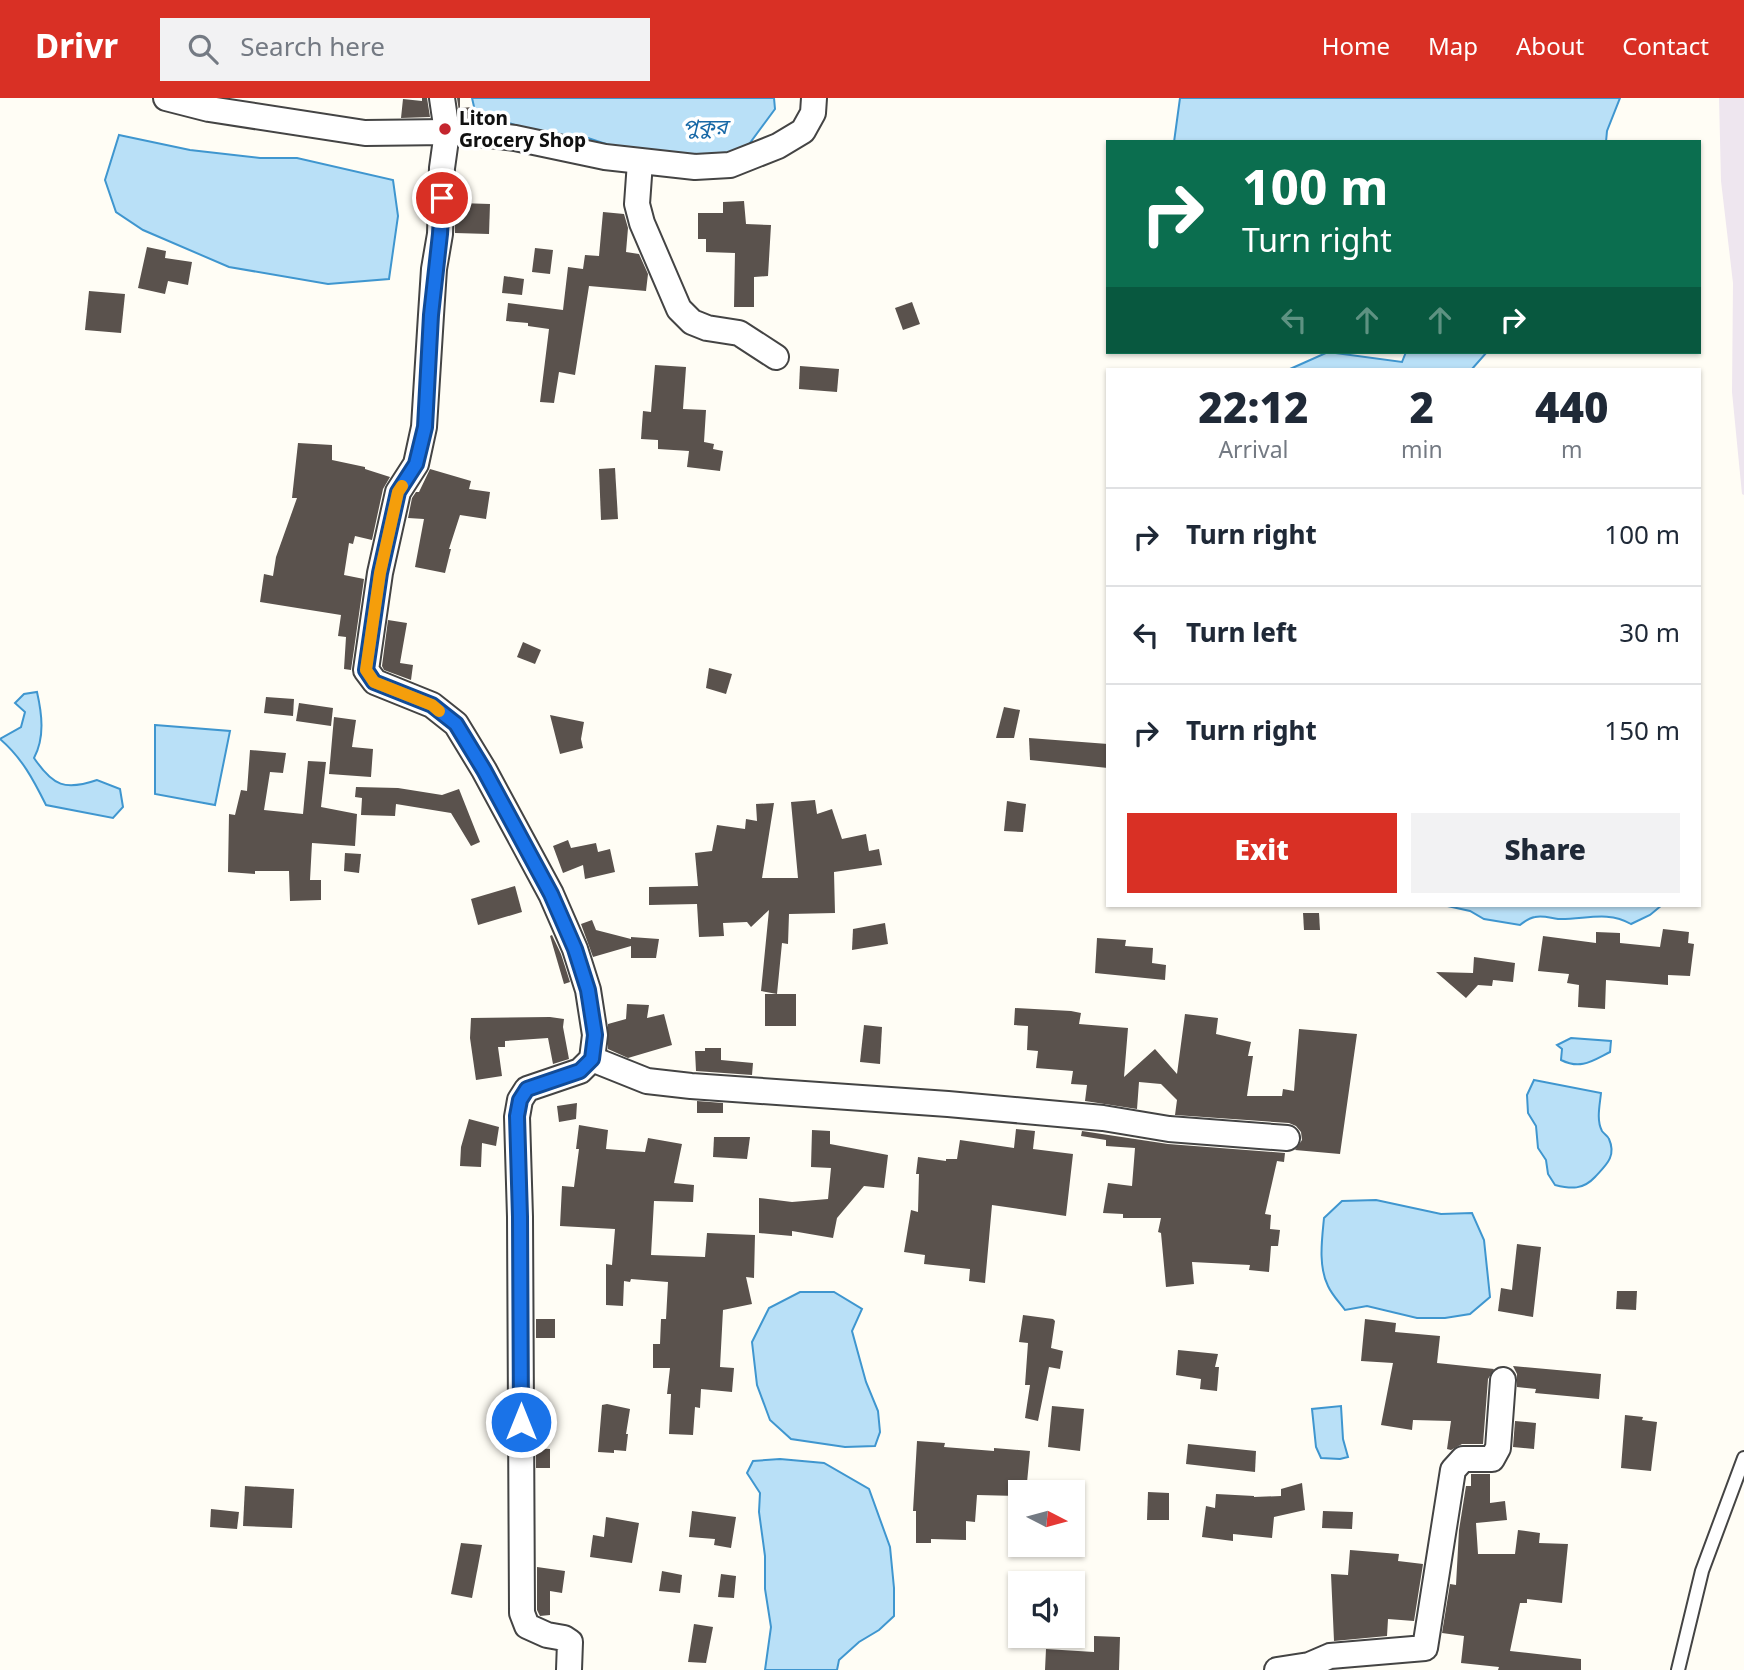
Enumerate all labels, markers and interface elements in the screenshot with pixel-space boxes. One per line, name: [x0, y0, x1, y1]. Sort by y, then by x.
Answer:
search box: [160, 18, 650, 81]
text: Drivr: [35, 28, 118, 71]
icon: search: [184, 30, 222, 68]
text: Search here: [240, 32, 385, 67]
text: Home: [1322, 33, 1390, 65]
text: Map: [1428, 33, 1478, 65]
text: About: [1516, 33, 1584, 65]
text: Contact: [1622, 33, 1709, 65]
place label: Liton Grocery Shop: [459, 108, 586, 155]
water label: পুকুর: [683, 115, 731, 143]
marker: Liton Grocery Shop: [437, 121, 453, 137]
text: 100 m: [1242, 160, 1388, 225]
pin: [412, 168, 472, 228]
icon: right: [1127, 168, 1218, 259]
icon: arrive: [423, 179, 461, 217]
text: Turn right: [1242, 223, 1392, 265]
icon: left: [1275, 301, 1313, 339]
icon: ahead: [1348, 301, 1386, 339]
icon: ahead: [1421, 301, 1459, 339]
icon: right: [1494, 301, 1532, 339]
text: 22:12: [1198, 384, 1309, 440]
text: 2: [1410, 384, 1434, 440]
text: 440: [1535, 384, 1609, 440]
text: Arrival: [1218, 437, 1289, 467]
text: min: [1401, 437, 1443, 467]
text: m: [1561, 437, 1583, 467]
icon: right: [1127, 518, 1165, 556]
text: Turn right: [1186, 520, 1317, 555]
text: 100 m: [1604, 520, 1680, 555]
icon: left: [1127, 616, 1165, 654]
text: Turn left: [1186, 618, 1297, 653]
text: 30 m: [1619, 618, 1680, 653]
icon: right: [1127, 714, 1165, 752]
text: Turn right: [1186, 716, 1317, 751]
text: 150 m: [1604, 716, 1680, 751]
button: Exit: [1127, 813, 1397, 893]
button: Share: [1411, 813, 1680, 893]
position arrow: [484, 1385, 558, 1459]
north arrow: [1008, 1480, 1085, 1558]
map controls: [1008, 1480, 1085, 1648]
button: sound: [1008, 1571, 1085, 1648]

